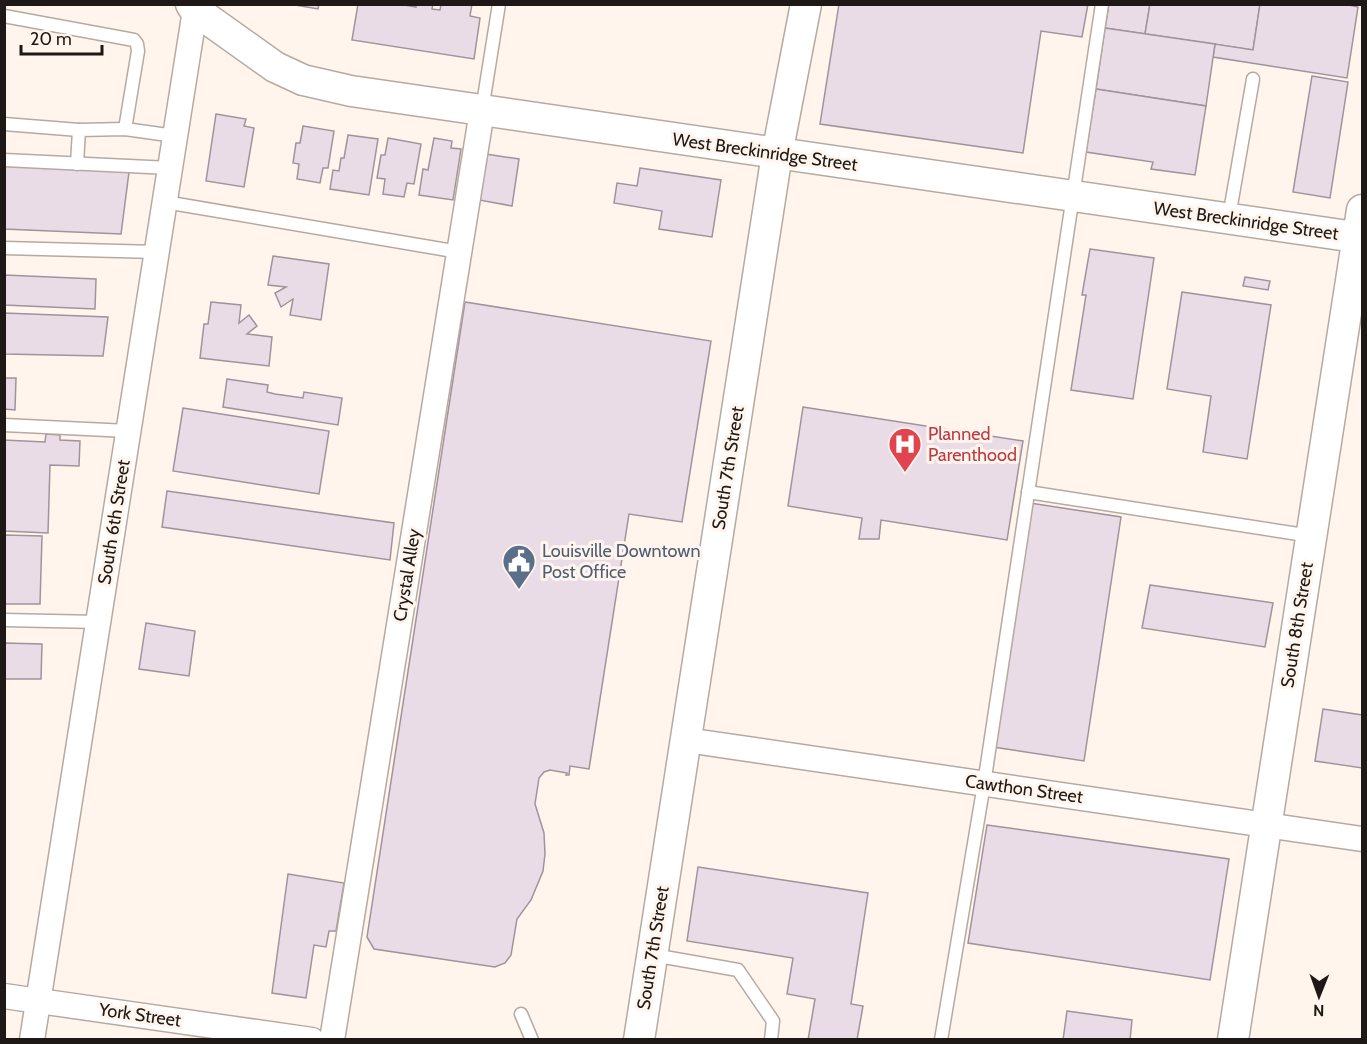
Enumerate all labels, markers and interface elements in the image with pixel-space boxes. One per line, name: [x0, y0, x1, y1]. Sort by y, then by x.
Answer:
scale bar: [21, 18, 102, 56]
text: 20 m: [30, 28, 72, 50]
street label: West Breckinridge Street: [671, 128, 859, 176]
street label: West Breckinridge Street: [1152, 197, 1340, 245]
street label: South 7th Street: [707, 405, 749, 531]
place label: Planned Parenthood: [928, 423, 1017, 466]
hospital icon: Planned Parenthood: [887, 426, 923, 473]
street label: South 6th Street: [93, 458, 135, 586]
street label: Crystal Alley: [389, 527, 425, 623]
place label: Louisville Downtown Post Office: [542, 540, 700, 583]
public building icon: Louisville Downtown Post Office: [501, 543, 537, 590]
street label: South 8th Street: [1276, 561, 1318, 689]
street label: Cawthon Street: [964, 770, 1084, 808]
street label: South 7th Street: [632, 885, 674, 1011]
north arrow: [1289, 966, 1349, 1026]
street label: York Street: [97, 998, 182, 1032]
text: N: [1313, 1001, 1325, 1020]

